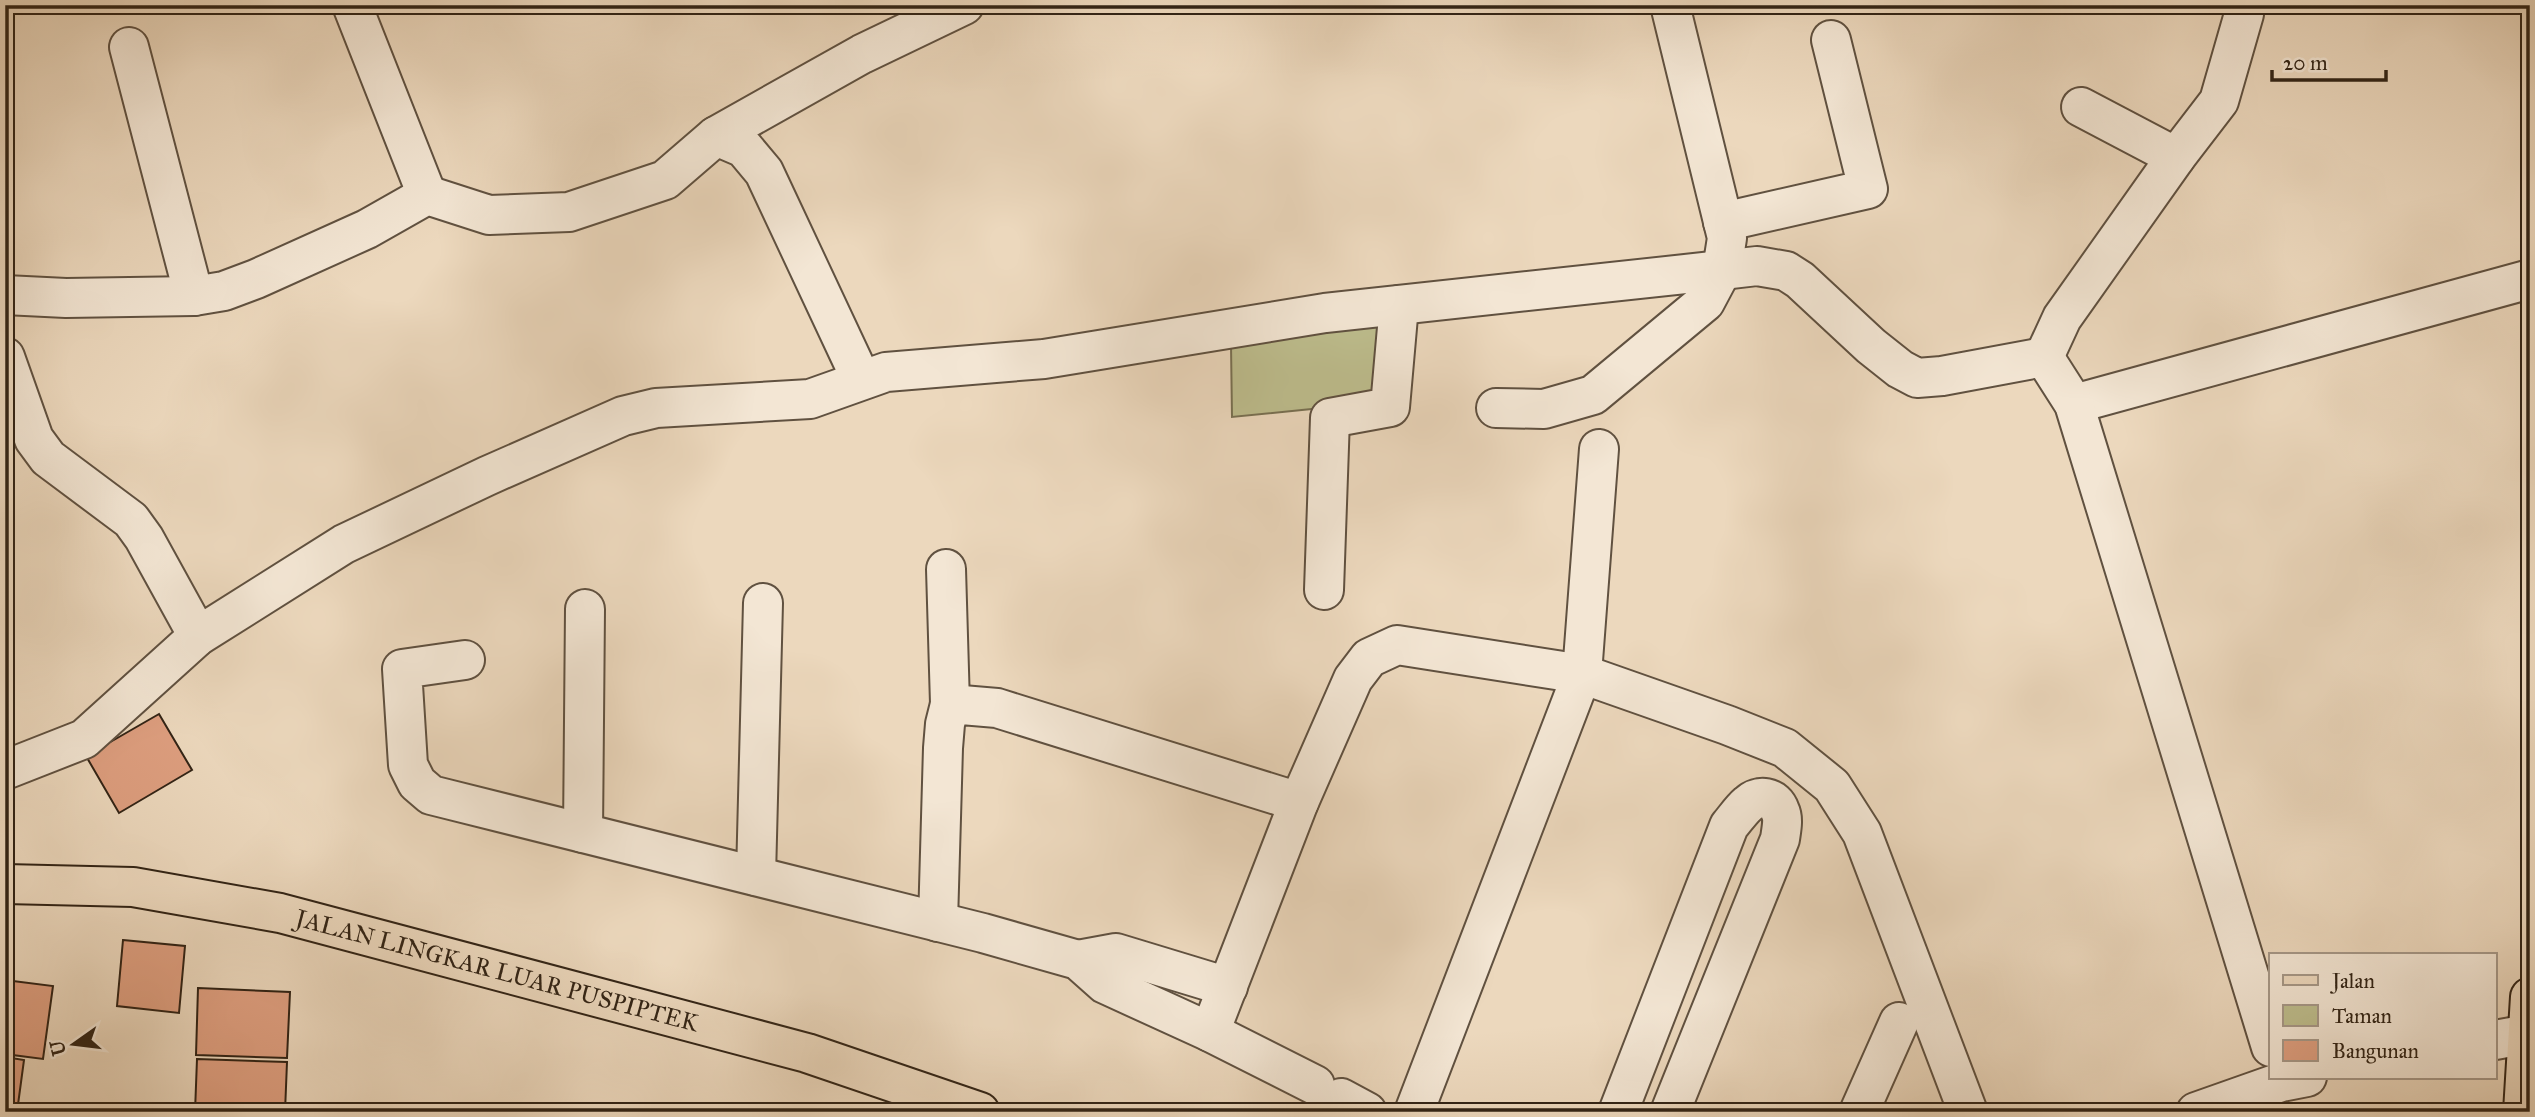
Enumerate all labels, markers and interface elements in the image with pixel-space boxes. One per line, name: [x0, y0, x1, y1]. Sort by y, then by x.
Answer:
scale bar: [2272, 38, 2386, 82]
text: 20 m: [2283, 50, 2328, 76]
street label: JALAN LINGKAR LUAR PUSPIPTEK: [290, 902, 703, 1039]
legend: [2269, 953, 2496, 1078]
text: Jalan: [2330, 968, 2375, 994]
text: Taman: [2332, 1003, 2392, 1029]
north arrow: [38, 1009, 108, 1078]
text: U: [45, 1037, 71, 1058]
text: Bangunan: [2332, 1038, 2419, 1064]

